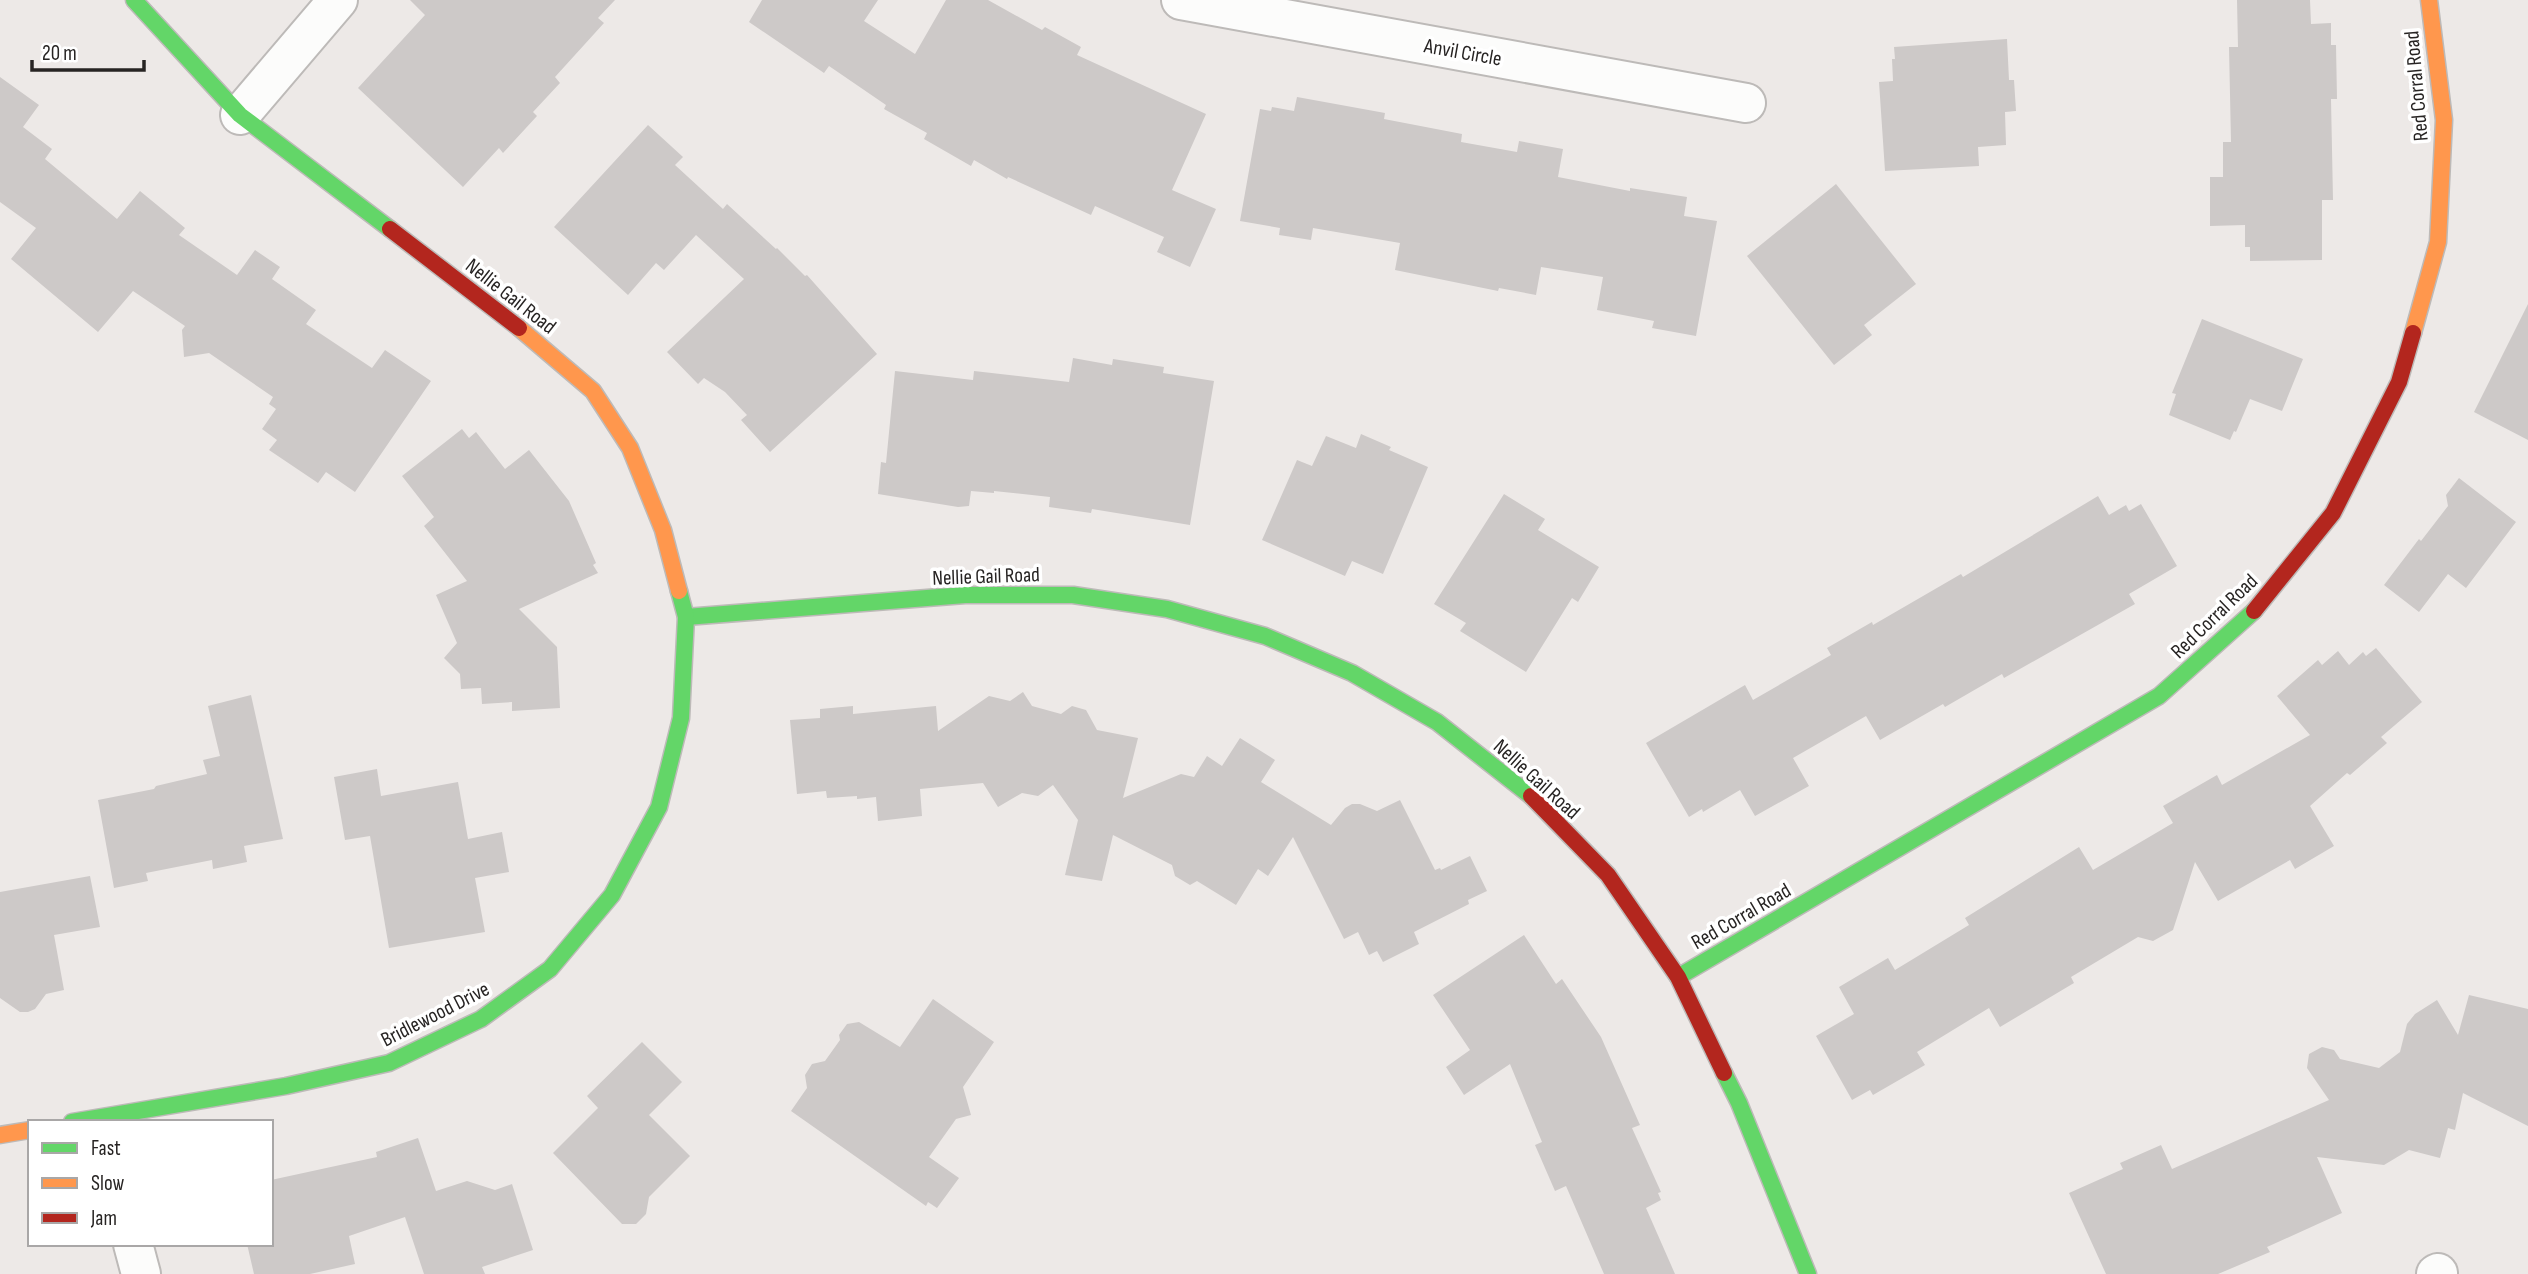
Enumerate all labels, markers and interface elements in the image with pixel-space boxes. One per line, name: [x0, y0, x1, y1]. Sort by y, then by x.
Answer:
scale bar: [32, 28, 144, 72]
street label: Red Corral Road: [2399, 30, 2434, 142]
street label: Anvil Circle: [1421, 33, 1504, 72]
text: 20 m: [42, 41, 77, 66]
street label: Nellie Gail Road: [461, 253, 561, 339]
street label: Nellie Gail Road: [932, 562, 1040, 591]
street label: Red Corral Road: [2166, 569, 2263, 664]
street label: Nellie Gail Road: [1488, 734, 1585, 825]
street label: Red Corral Road: [1687, 878, 1795, 955]
street label: Bridlewood Drive: [377, 976, 494, 1052]
legend: [28, 1120, 273, 1246]
text: Fast: [91, 1136, 121, 1161]
text: Slow: [91, 1171, 125, 1196]
text: Jam: [90, 1206, 117, 1231]

